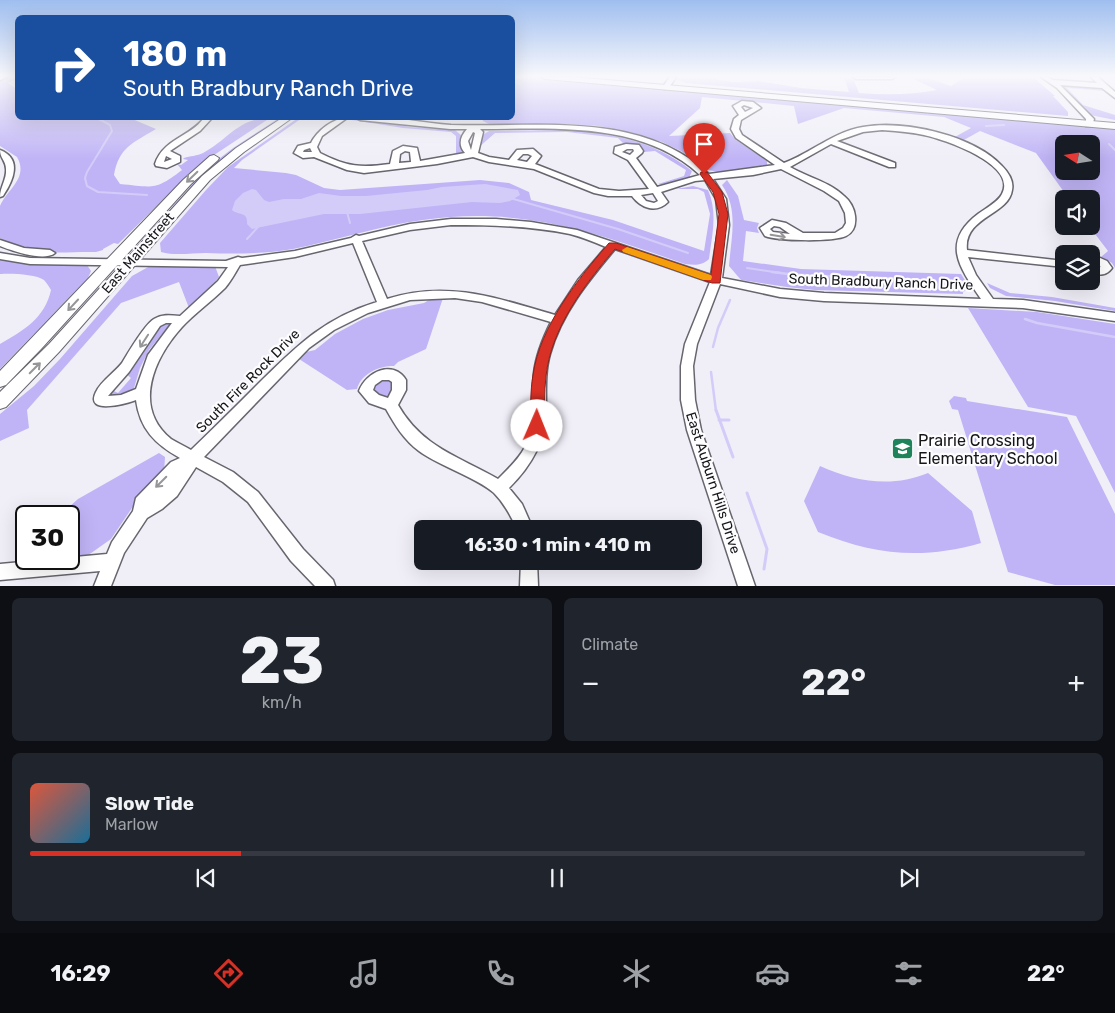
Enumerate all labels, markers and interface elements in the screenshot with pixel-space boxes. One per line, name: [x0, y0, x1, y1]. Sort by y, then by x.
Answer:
text: 180 m: [123, 33, 227, 75]
icon: right: [40, 35, 105, 100]
text: South Bradbury Ranch Drive: [123, 75, 413, 102]
pin: [683, 123, 725, 174]
icon: arrive: [690, 130, 718, 158]
north arrow: [1055, 135, 1100, 180]
map controls: [1055, 135, 1100, 290]
one-way arrow: [186, 171, 199, 183]
button: sound: [1055, 190, 1100, 235]
street label: East Mainstreet: [98, 209, 178, 297]
one-way arrow: [769, 232, 785, 242]
button: layers: [1055, 245, 1100, 290]
street label: South Bradbury Ranch Drive: [788, 270, 974, 294]
one-way arrow: [67, 299, 79, 312]
street label: South Fire Rock Drive: [193, 325, 304, 436]
one-way arrow: [139, 334, 149, 348]
one-way arrow: [29, 362, 41, 374]
position arrow: [510, 399, 562, 451]
street label: East Auburn Hills Drive: [682, 410, 744, 556]
place label: Prairie Crossing Elementary School: [918, 431, 1058, 468]
school or university icon: Prairie Crossing Elementary School: [890, 437, 914, 461]
one-way arrow: [155, 475, 167, 488]
speed limit sign: 30: [15, 505, 80, 570]
text: 16:30 · 1 min · 410 m: [465, 533, 651, 556]
text: 23: [239, 622, 324, 699]
text: Climate: [582, 635, 638, 654]
text: 22°: [801, 659, 866, 705]
text: −: [582, 666, 600, 699]
text: +: [1068, 666, 1085, 699]
text: km/h: [262, 693, 302, 712]
text: Slow Tide: [105, 792, 194, 815]
text: Marlow: [105, 815, 158, 834]
icon: previous: [192, 864, 220, 892]
icon: pause: [543, 864, 571, 892]
icon: next: [895, 864, 923, 892]
icon: directions: [211, 956, 246, 991]
icon: music: [347, 956, 382, 991]
icon: phone: [483, 956, 518, 991]
icon: climate: [619, 956, 654, 991]
icon: car: [755, 956, 790, 991]
icon: filters: [891, 956, 926, 991]
text: 16:29: [50, 960, 111, 987]
text: 22°: [1027, 960, 1065, 987]

